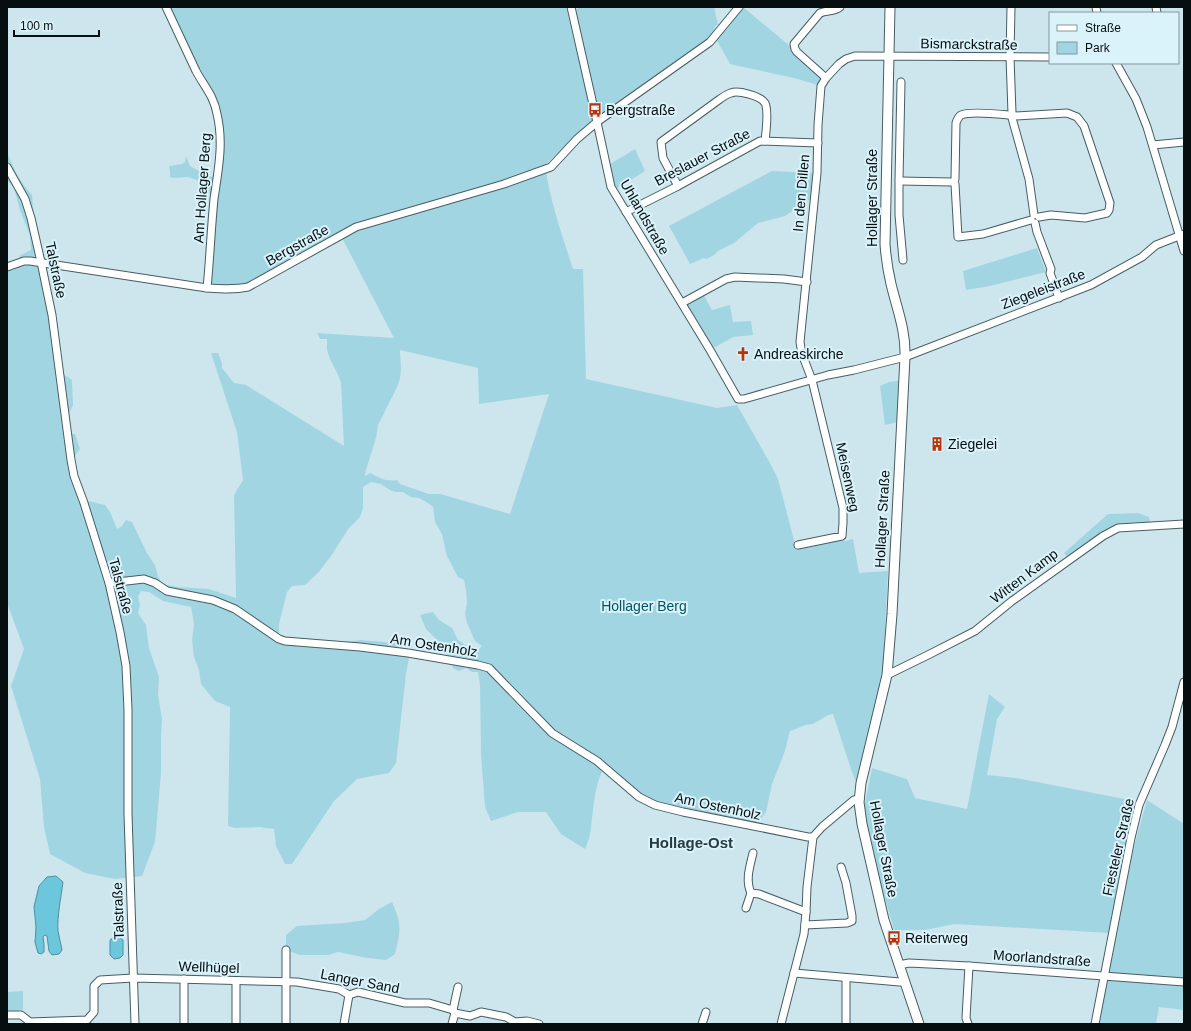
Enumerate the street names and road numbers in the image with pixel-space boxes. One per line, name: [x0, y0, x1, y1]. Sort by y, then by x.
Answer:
street label: Bismarckstraße: [920, 35, 1018, 53]
street label: Breslauer Straße: [652, 125, 753, 189]
street label: Am Hollager Berg: [190, 132, 214, 244]
street label: Hollager Straße: [864, 149, 880, 247]
street label: In den Dillen: [790, 154, 812, 232]
street label: Uhlandstraße: [617, 177, 673, 258]
street label: Bergstraße: [263, 221, 331, 269]
street label: Talstraße: [42, 240, 70, 300]
street label: Ziegeleistraße: [999, 266, 1087, 312]
street label: Meisenweg: [833, 441, 863, 513]
street label: Hollager Straße: [871, 469, 893, 568]
street label: Witten Kamp: [987, 545, 1061, 607]
street label: Talstraße: [106, 556, 136, 616]
street label: Am Ostenholz: [389, 630, 479, 660]
street label: Am Ostenholz: [673, 789, 763, 823]
street label: Fiesteler Straße: [1099, 796, 1137, 897]
street label: Hollager Straße: [867, 799, 901, 899]
street label: Talstraße: [109, 882, 127, 940]
street label: Moorlandstraße: [993, 947, 1092, 969]
street label: Wellhügel: [178, 958, 240, 976]
street label: Langer Sand: [319, 965, 401, 997]

